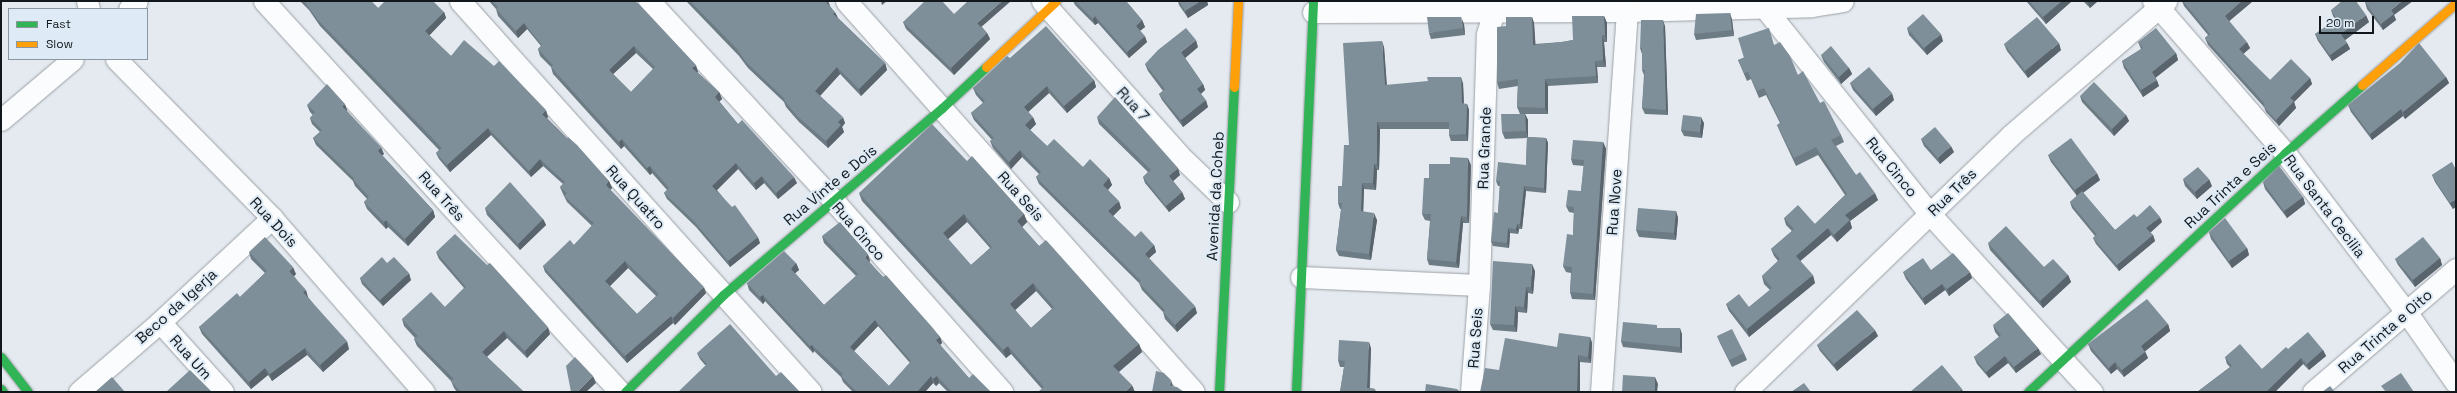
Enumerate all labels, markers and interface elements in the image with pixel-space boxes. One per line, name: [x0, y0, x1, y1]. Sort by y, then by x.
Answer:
legend: [8, 8, 148, 60]
scale bar: [2321, 8, 2376, 34]
text: 20 m: [2326, 15, 2354, 31]
text: Fast: [46, 16, 71, 32]
text: Slow: [46, 36, 73, 52]
street label: Rua 7: [1113, 83, 1153, 125]
street label: Rua Grande: [1474, 106, 1494, 190]
street label: Avenida da Coheb: [1203, 131, 1227, 261]
street label: Rua Cinco: [1862, 133, 1922, 201]
street label: Rua Trinta e Seis: [2180, 138, 2280, 232]
street label: Rua Vinte e Dois: [780, 141, 880, 229]
street label: Rua Santa Cecilia: [2280, 151, 2370, 261]
street label: Rua Quatro: [603, 161, 669, 233]
street label: Rua Três: [1924, 164, 1980, 220]
street label: Rua Três: [415, 167, 469, 225]
street label: Rua Seis: [994, 167, 1048, 225]
street label: Rua Nove: [1603, 168, 1625, 236]
street label: Rua Dois: [246, 193, 302, 251]
street label: Rua Cinco: [829, 198, 889, 264]
street label: Beco da Igerja: [132, 265, 220, 347]
street label: Rua Trinta e Oito: [2334, 285, 2436, 377]
street label: Rua Seis: [1464, 307, 1486, 369]
street label: Rua Um: [166, 331, 216, 383]

